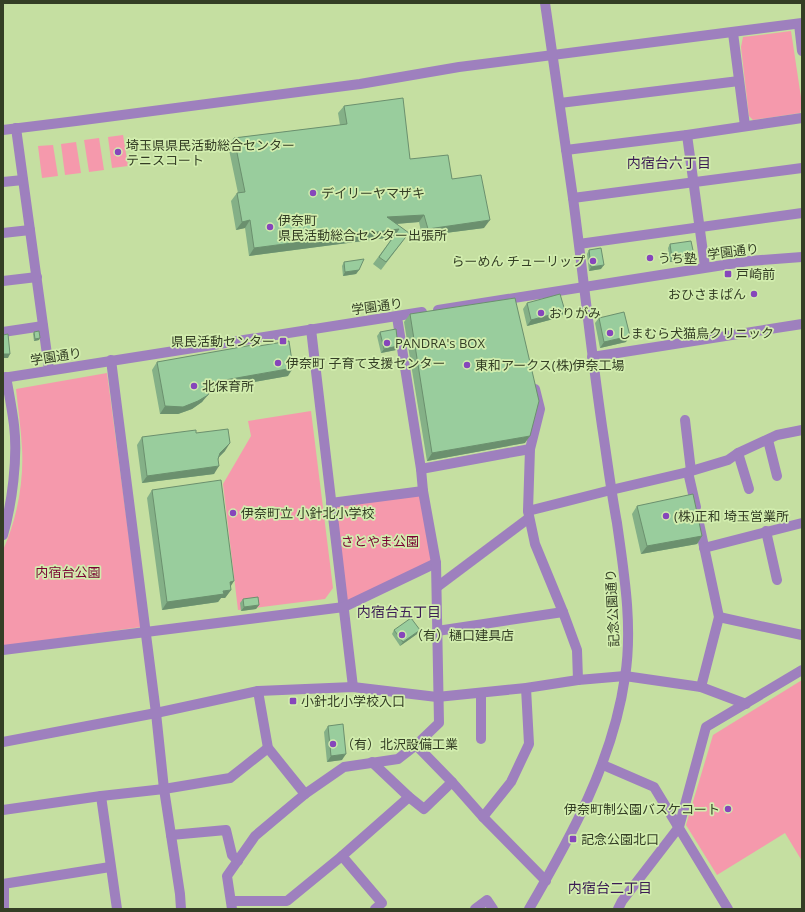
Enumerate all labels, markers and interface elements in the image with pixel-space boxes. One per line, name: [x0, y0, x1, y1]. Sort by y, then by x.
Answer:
place label: 埼玉県県民活動総合センター テニスコート: [126, 136, 295, 169]
marker: 埼玉県県民活動総合センター テニスコート: [113, 147, 123, 157]
district label: 内宿台六丁目: [627, 153, 711, 172]
place label: デイリーヤマザキ: [321, 184, 425, 202]
marker: デイリーヤマザキ: [308, 188, 318, 198]
place label: 伊奈町 県民活動総合センター出張所: [278, 211, 447, 244]
marker: 伊奈町 県民活動総合センター出張所: [265, 222, 275, 232]
street label: 学園通り: [706, 239, 760, 263]
place label: うち塾: [658, 249, 697, 267]
place label: らーめん チューリップ: [452, 252, 585, 270]
marker: うち塾: [645, 253, 655, 263]
marker: らーめん チューリップ: [588, 256, 598, 266]
place label: 戸崎前: [736, 265, 775, 283]
marker: 戸崎前: [723, 269, 733, 279]
place label: おひさまぱん: [668, 285, 746, 303]
marker: おひさまぱん: [749, 289, 759, 299]
street label: 学園通り: [350, 293, 404, 319]
place label: おりがみ: [549, 304, 601, 322]
marker: おりがみ: [536, 308, 546, 318]
place label: しまむら犬猫鳥クリニック: [618, 324, 774, 342]
marker: しまむら犬猫鳥クリニック: [605, 328, 615, 338]
place label: 県民活動センター: [171, 332, 275, 350]
place label: PANDRA's BOX: [395, 334, 485, 352]
marker: 県民活動センター: [278, 336, 288, 346]
marker: PANDRA's BOX: [382, 338, 392, 348]
street label: 学園通り: [29, 343, 83, 369]
place label: 伊奈町 子育て支援センター: [286, 354, 445, 372]
place label: 東和アークス(株)伊奈工場: [475, 356, 625, 374]
marker: 伊奈町 子育て支援センター: [273, 358, 283, 368]
marker: 東和アークス(株)伊奈工場: [462, 360, 472, 370]
place label: 北保育所: [202, 377, 254, 395]
marker: 北保育所: [189, 381, 199, 391]
place label: 伊奈町立 小針北小学校: [241, 504, 374, 522]
place label: (株)正和 埼玉営業所: [674, 507, 789, 525]
marker: 伊奈町立 小針北小学校: [228, 508, 238, 518]
marker: (株)正和 埼玉営業所: [661, 511, 671, 521]
park label: さとやま公園: [341, 532, 419, 550]
park label: 内宿台公園: [35, 563, 101, 581]
street label: 記念公園通り: [601, 569, 623, 647]
district label: 内宿台五丁目: [357, 602, 441, 621]
place label: （有）樋口建具店: [410, 626, 514, 644]
marker: （有）樋口建具店: [397, 630, 407, 640]
place label: 小針北小学校入口: [301, 692, 405, 710]
marker: 小針北小学校入口: [288, 696, 298, 706]
place label: （有）北沢設備工業: [341, 735, 458, 753]
marker: （有）北沢設備工業: [328, 739, 338, 749]
place label: 伊奈町制公園バスケコート: [564, 800, 720, 818]
marker: 伊奈町制公園バスケコート: [723, 804, 733, 814]
place label: 記念公園北口: [581, 830, 659, 848]
marker: 記念公園北口: [568, 834, 578, 844]
district label: 内宿台二丁目: [568, 878, 652, 897]

